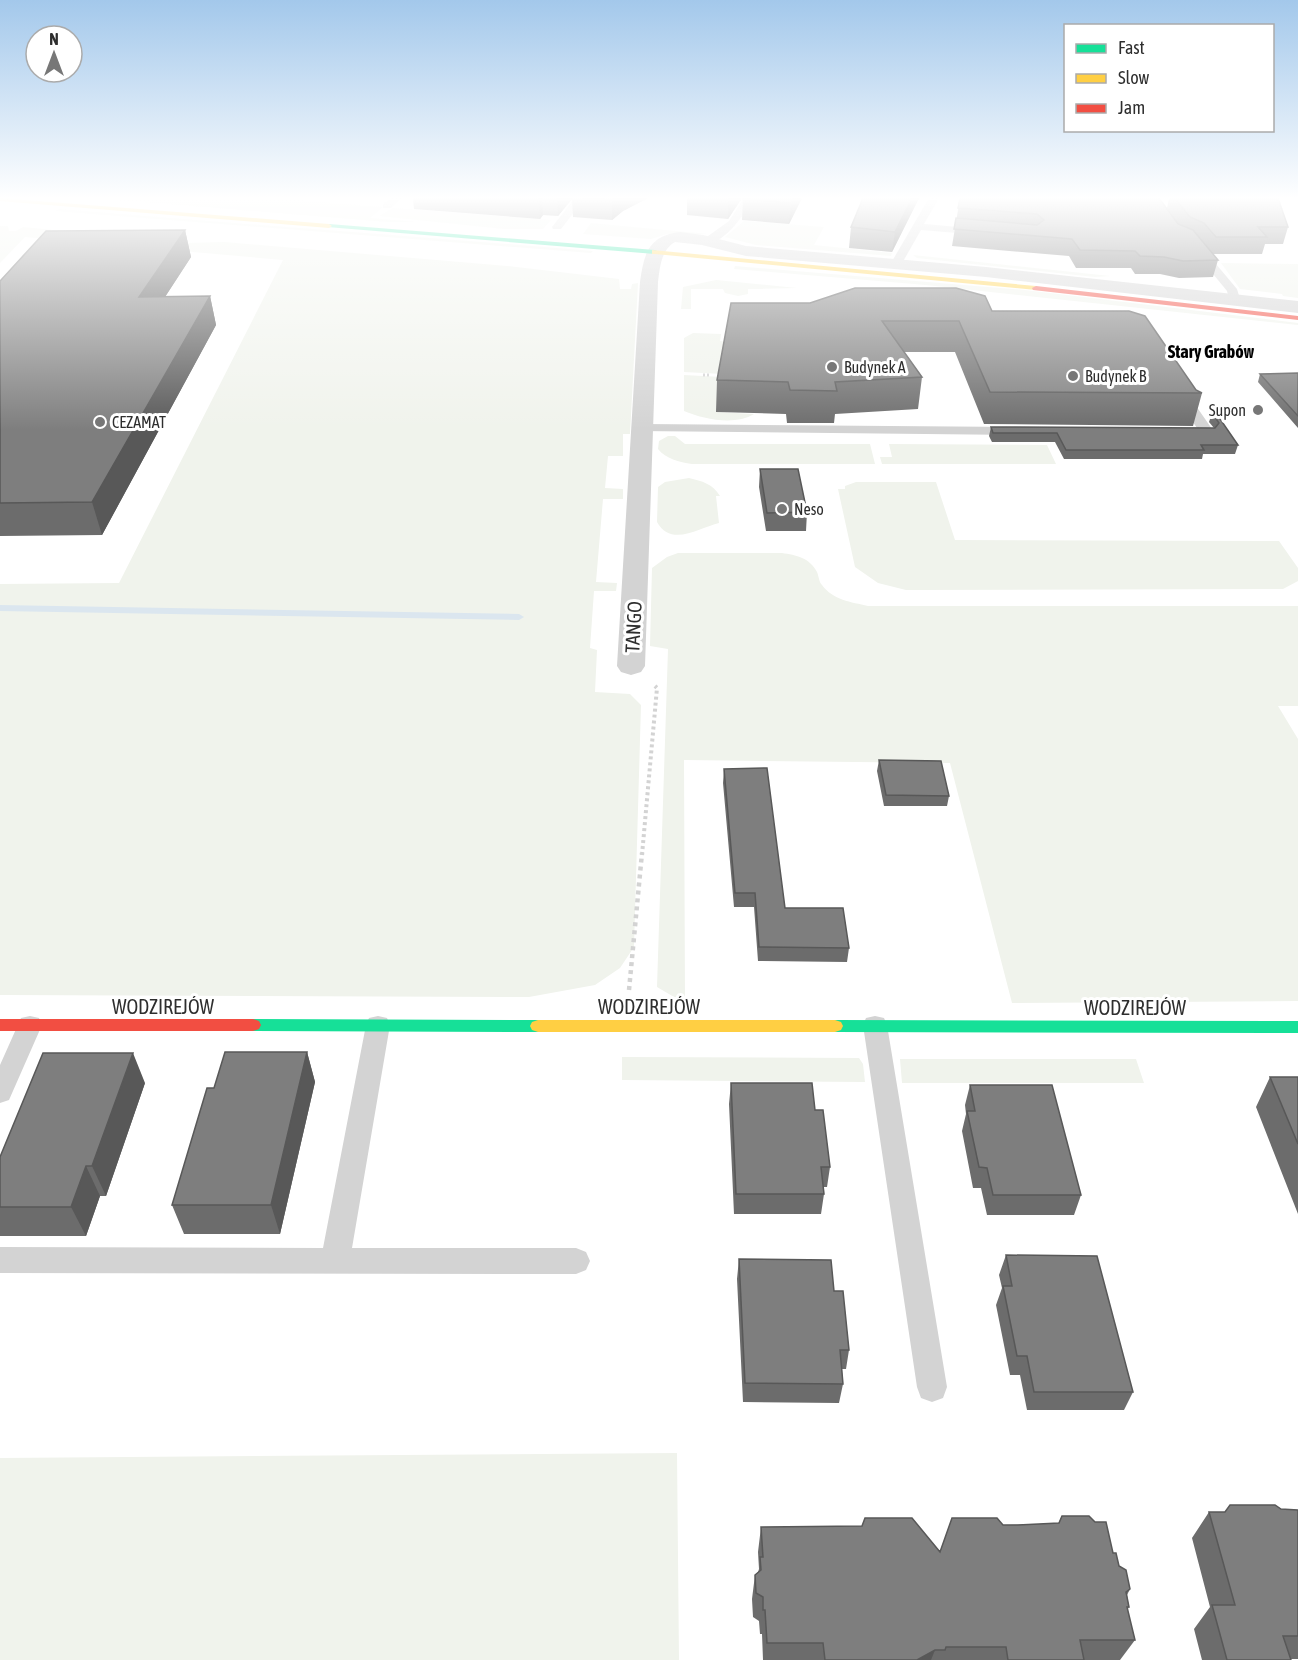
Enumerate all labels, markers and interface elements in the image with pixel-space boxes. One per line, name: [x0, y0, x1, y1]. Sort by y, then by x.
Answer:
north arrow: [24, 24, 84, 84]
legend: [1064, 24, 1274, 132]
text: N: [49, 30, 59, 48]
text: Fast: [1118, 37, 1145, 58]
text: Slow: [1118, 67, 1149, 88]
text: Jam: [1118, 97, 1145, 118]
district label: Stary Grabów: [1168, 341, 1255, 362]
place label: Budynek A: [844, 358, 906, 377]
marker: Budynek A: [825, 360, 839, 374]
place label: Budynek B: [1085, 367, 1147, 386]
marker: Budynek B: [1066, 369, 1080, 383]
place label: Supon: [1209, 401, 1246, 420]
marker: Supon: [1251, 403, 1265, 417]
place label: CEZAMAT: [112, 413, 166, 431]
marker: CEZAMAT: [93, 415, 107, 429]
place label: Neso: [794, 500, 824, 518]
marker: Neso: [775, 502, 789, 516]
street label: TANGO: [620, 600, 646, 654]
street label: WODZIREJÓW: [112, 995, 214, 1018]
street label: WODZIREJÓW: [598, 995, 700, 1018]
street label: WODZIREJÓW: [1084, 996, 1186, 1019]

